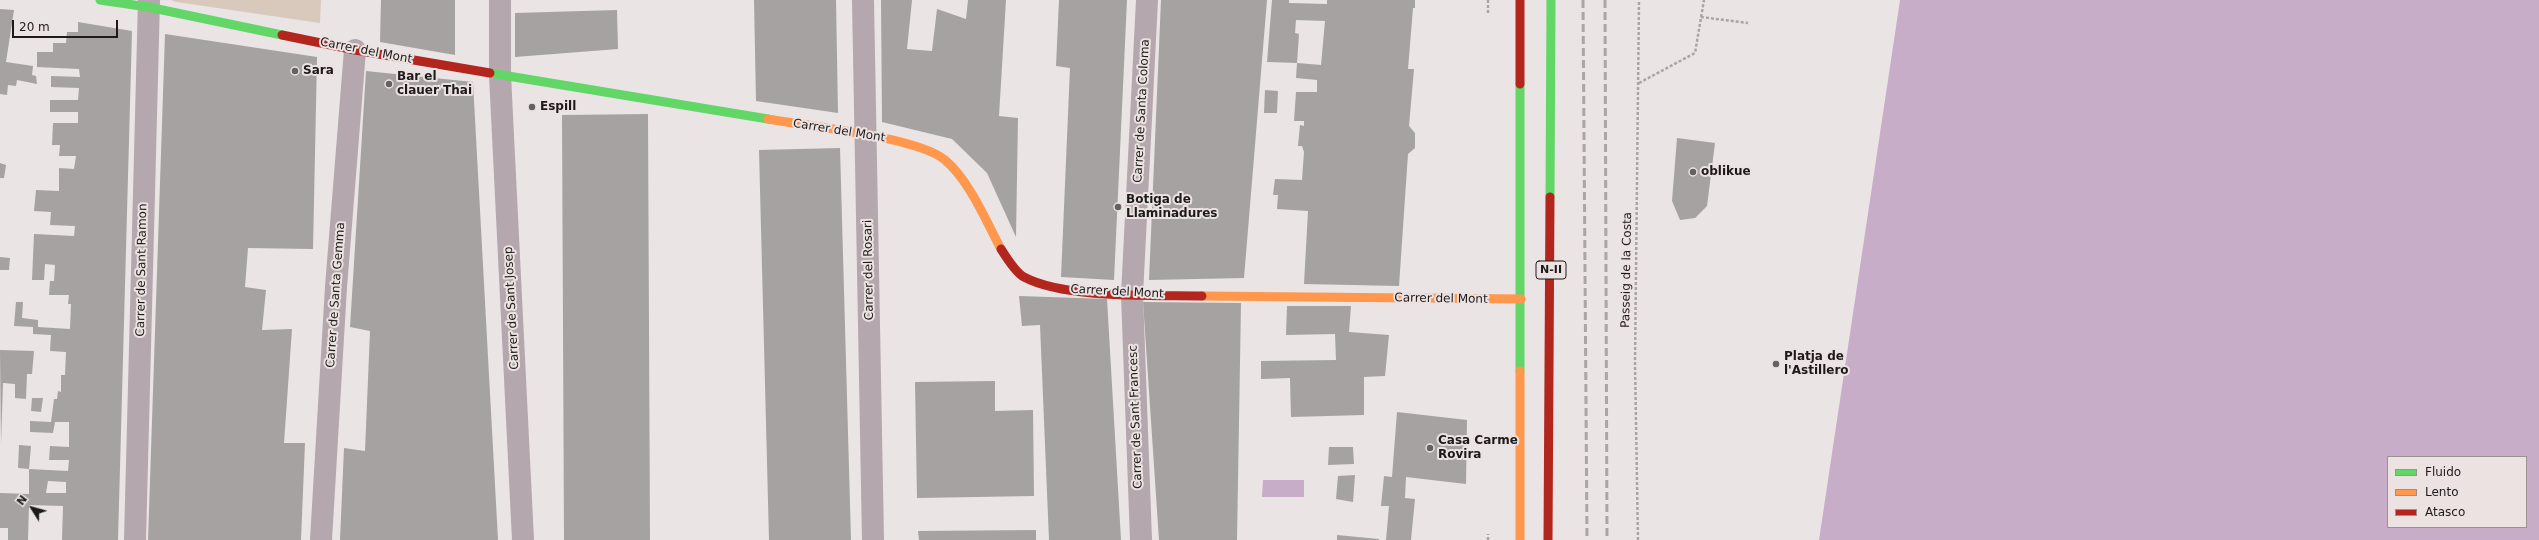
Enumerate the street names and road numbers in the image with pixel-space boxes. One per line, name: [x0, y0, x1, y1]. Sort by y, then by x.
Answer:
street label: Carrer del Mont: [319, 35, 413, 67]
street label: Carrer de Santa Coloma: [1131, 39, 1153, 183]
street label: Carrer del Mont: [792, 117, 886, 145]
street label: Carrer de Sant Ramon: [134, 203, 150, 337]
street label: Passeig de la Costa: [1619, 212, 1635, 328]
street label: Carrer del Rosari: [861, 220, 877, 320]
street label: Carrer de Santa Gemma: [324, 222, 348, 368]
street label: Carrer de Sant Josep: [502, 246, 522, 370]
road number: N-II: [1536, 261, 1566, 279]
street label: Carrer del Mont: [1070, 282, 1164, 302]
street label: Carrer del Mont: [1394, 291, 1488, 307]
street label: Carrer de Sant Francesc: [1126, 345, 1146, 489]

